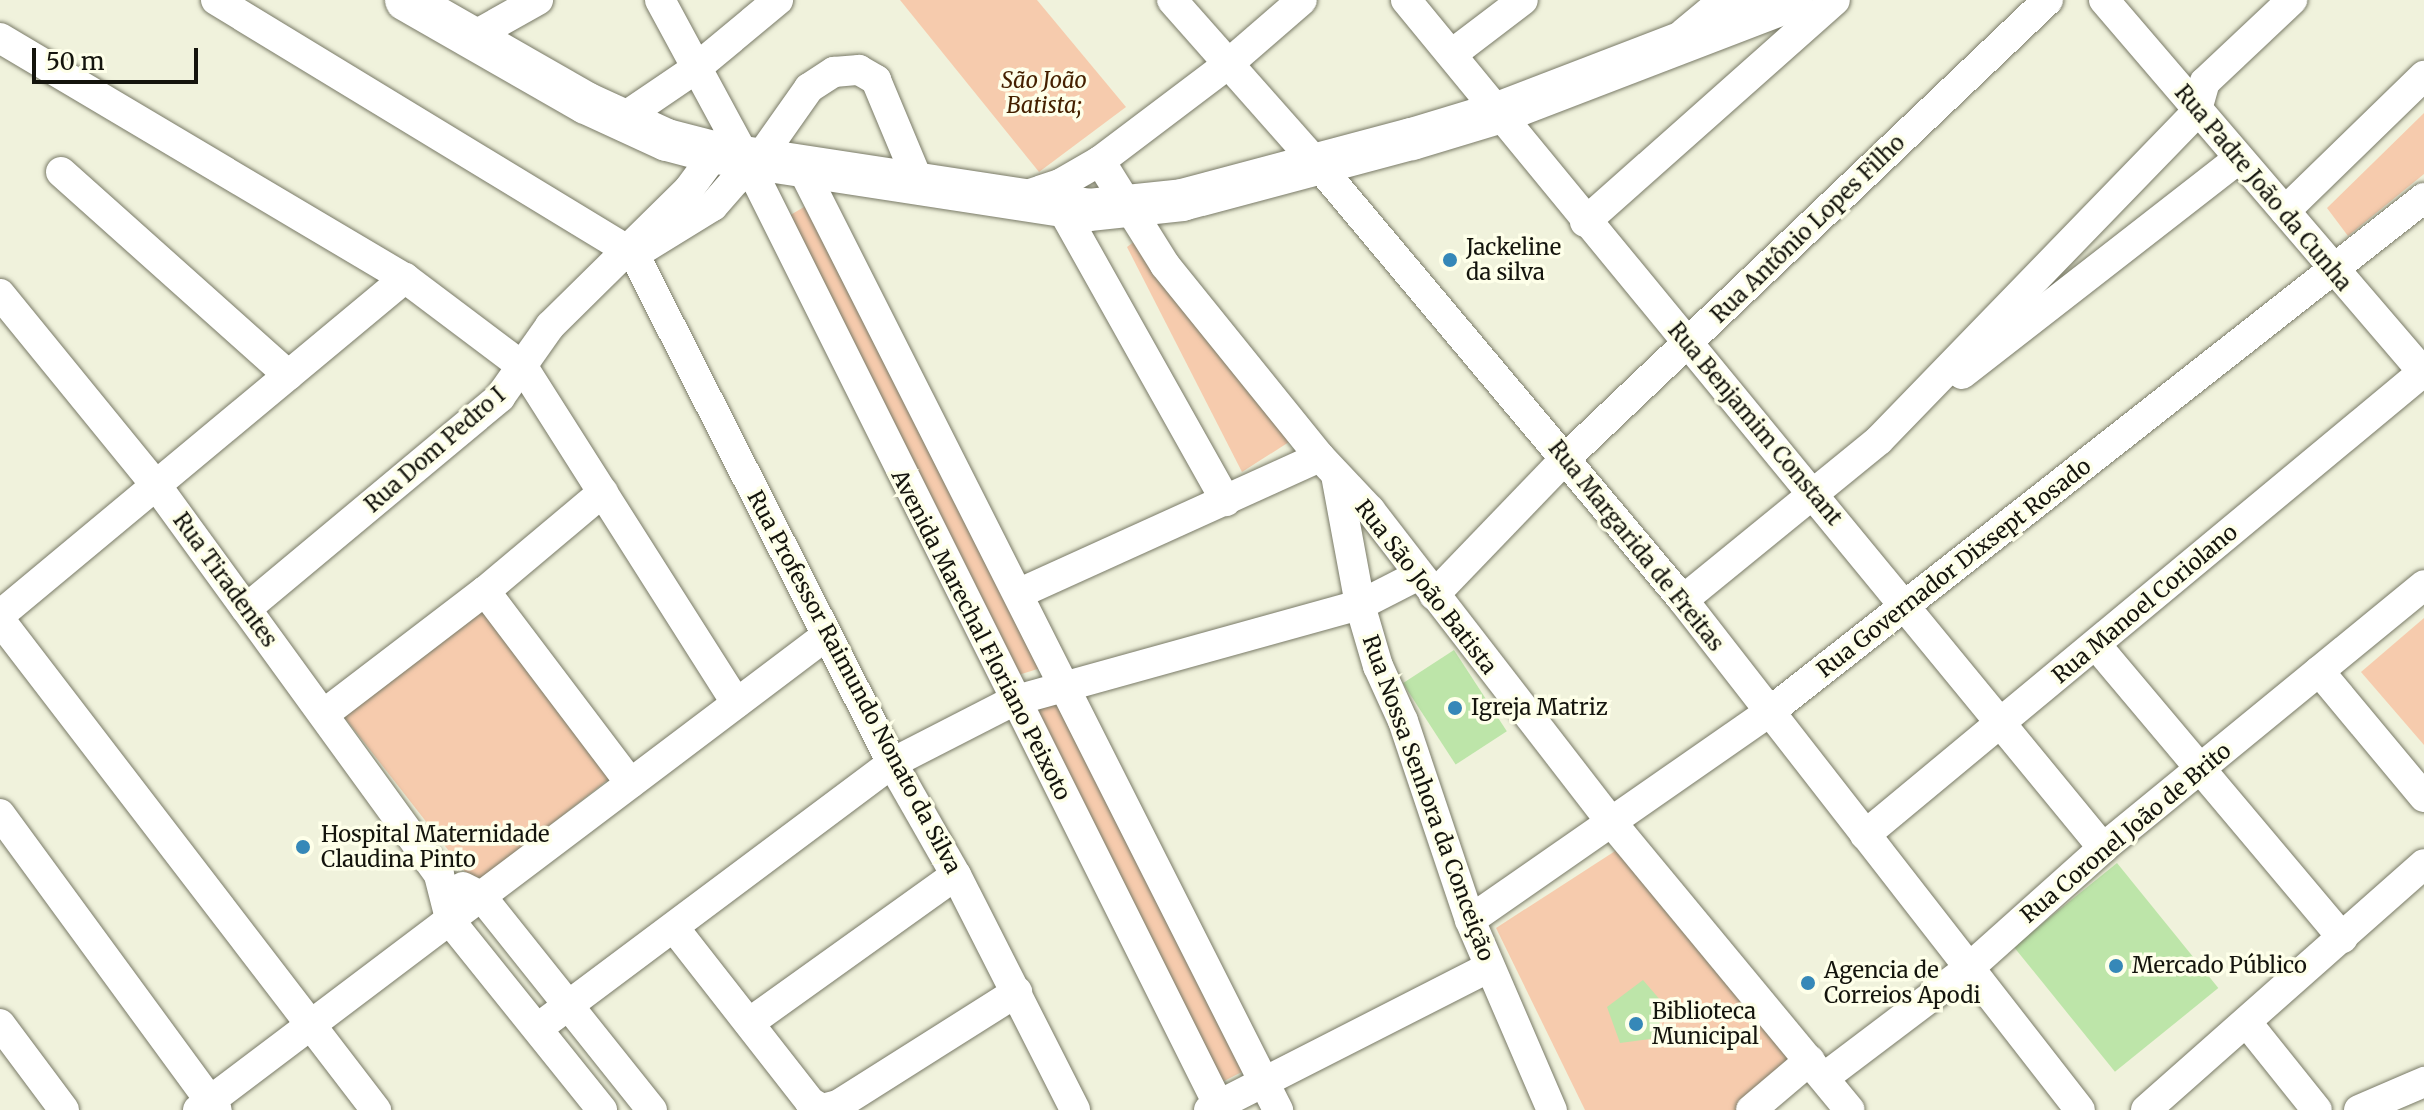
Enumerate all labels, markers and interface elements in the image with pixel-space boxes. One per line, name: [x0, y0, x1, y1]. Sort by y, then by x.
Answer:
scale bar: [36, 32, 202, 82]
text: 50 m: [46, 46, 105, 77]
park label: São João Batista;: [1001, 67, 1087, 118]
street label: Rua Padre João da Cunha: [2169, 80, 2357, 296]
street label: Rua Antônio Lopes Filho: [1706, 130, 1910, 328]
place label: Jackeline da silva: [1466, 234, 1561, 286]
marker: Jackeline da silva: [1441, 251, 1459, 269]
street label: Rua Benjamim Constant: [1662, 317, 1848, 531]
street label: Rua Dom Pedro I: [360, 382, 510, 518]
street label: Rua Margarida de Freitas: [1543, 435, 1729, 657]
street label: Rua Governador Dixsept Rosado: [1812, 453, 2096, 683]
street label: Avenida Marechal Floriano Peixoto: [886, 465, 1076, 805]
street label: Rua Professor Raimundo Nonato da Silva: [742, 486, 966, 878]
street label: Rua São João Batista: [1350, 495, 1502, 679]
street label: Rua Tiradentes: [167, 508, 283, 652]
street label: Rua Manoel Coriolano: [2047, 519, 2243, 689]
street label: Rua Nossa Senhora da Conceição: [1357, 631, 1499, 965]
place label: Igreja Matriz: [1471, 695, 1608, 721]
marker: Igreja Matriz: [1446, 699, 1464, 717]
street label: Rua Coronel João de Brito: [2016, 737, 2236, 929]
place label: Hospital Maternidade Claudina Pinto: [321, 821, 550, 872]
marker: Hospital Maternidade Claudina Pinto: [292, 836, 314, 858]
place label: Mercado Público: [2132, 953, 2307, 979]
place label: Agencia de Correios Apodi: [1824, 957, 1981, 1008]
marker: Mercado Público: [2107, 957, 2125, 975]
marker: Agencia de Correios Apodi: [1799, 974, 1817, 992]
place label: Biblioteca Municipal: [1652, 998, 1759, 1050]
marker: Biblioteca Municipal: [1627, 1015, 1645, 1033]

